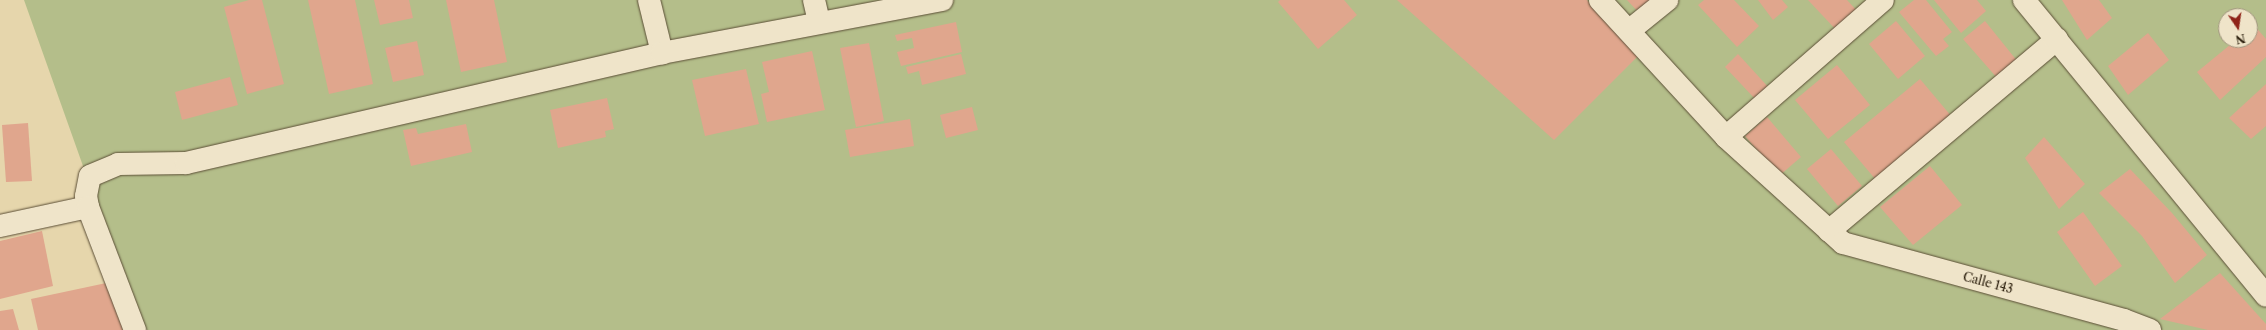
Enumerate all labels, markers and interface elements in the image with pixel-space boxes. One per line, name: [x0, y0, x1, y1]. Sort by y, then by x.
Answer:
north arrow: [2218, 8, 2258, 48]
text: N: [2234, 31, 2247, 47]
street label: Calle 143: [1961, 269, 2015, 297]

